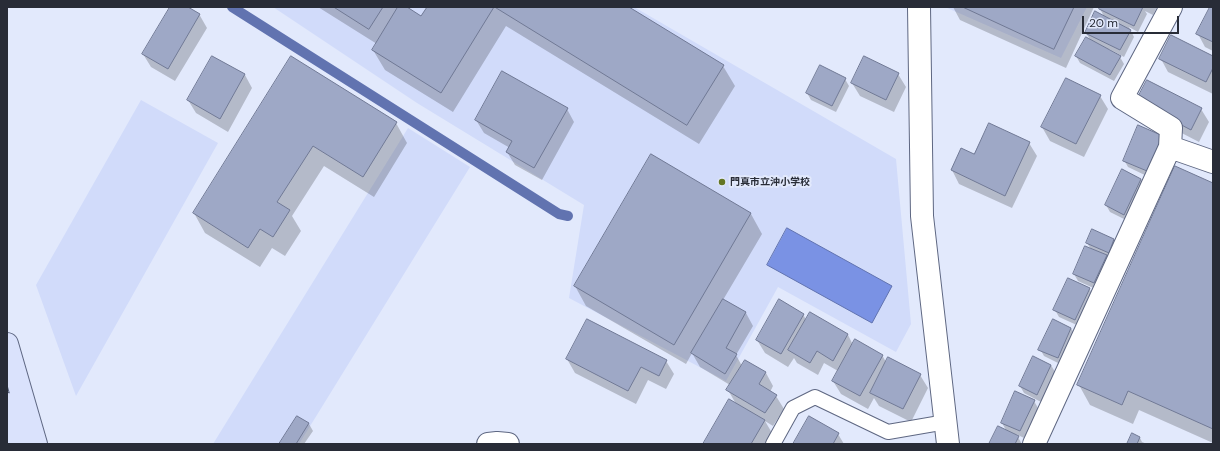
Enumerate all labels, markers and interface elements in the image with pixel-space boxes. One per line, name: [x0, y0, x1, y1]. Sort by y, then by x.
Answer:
scale bar: [1084, 8, 1181, 34]
text: 20 m: [1089, 15, 1118, 31]
place label: 門真市立沖小学校: [730, 176, 810, 188]
marker: 門真市立沖小学校: [717, 177, 727, 187]

